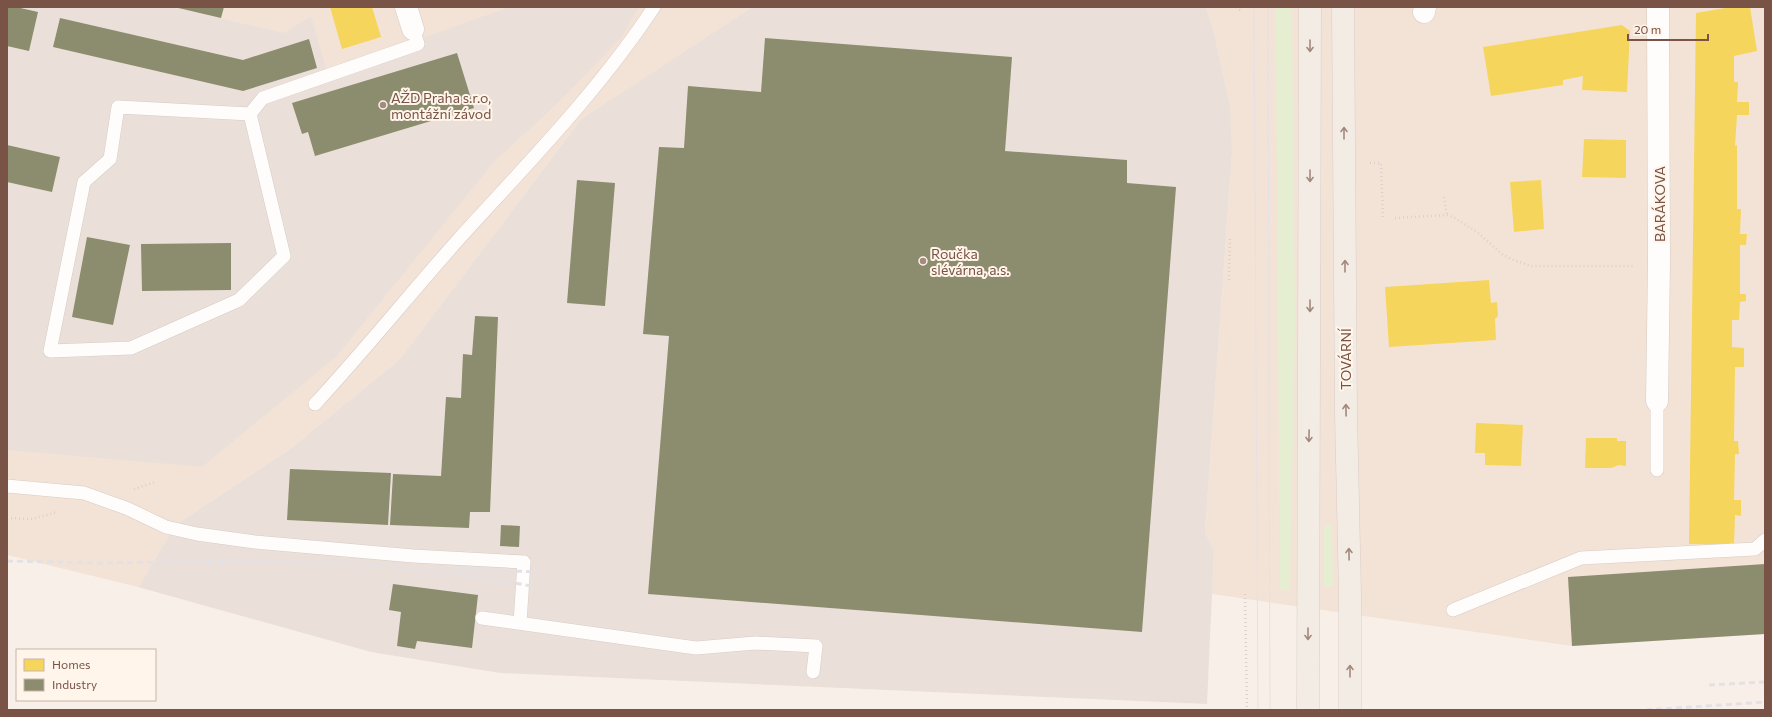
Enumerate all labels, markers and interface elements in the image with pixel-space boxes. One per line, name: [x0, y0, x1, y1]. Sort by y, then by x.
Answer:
scale bar: [1628, 16, 1708, 42]
text: 20 m: [1634, 22, 1661, 36]
one-way arrow: [1306, 39, 1314, 52]
place label: AŽD Praha s.r.o, montážní závod: [391, 89, 491, 122]
marker: AŽD Praha s.r.o, montážní závod: [378, 100, 388, 110]
one-way arrow: [1340, 127, 1348, 140]
street label: BARÁKOVA: [1651, 166, 1668, 242]
one-way arrow: [1306, 169, 1314, 182]
place label: Roučka slévárna, a.s.: [931, 245, 1009, 278]
marker: Roučka slévárna, a.s.: [918, 256, 928, 266]
one-way arrow: [1341, 260, 1349, 273]
one-way arrow: [1306, 299, 1314, 312]
street label: TOVÁRNÍ: [1337, 327, 1354, 390]
one-way arrow: [1342, 404, 1350, 417]
one-way arrow: [1306, 429, 1313, 442]
one-way arrow: [1345, 548, 1353, 561]
one-way arrow: [1304, 627, 1312, 640]
legend: [16, 649, 156, 701]
text: Homes: [52, 657, 90, 671]
one-way arrow: [1346, 665, 1354, 678]
text: Industry: [52, 677, 97, 691]

